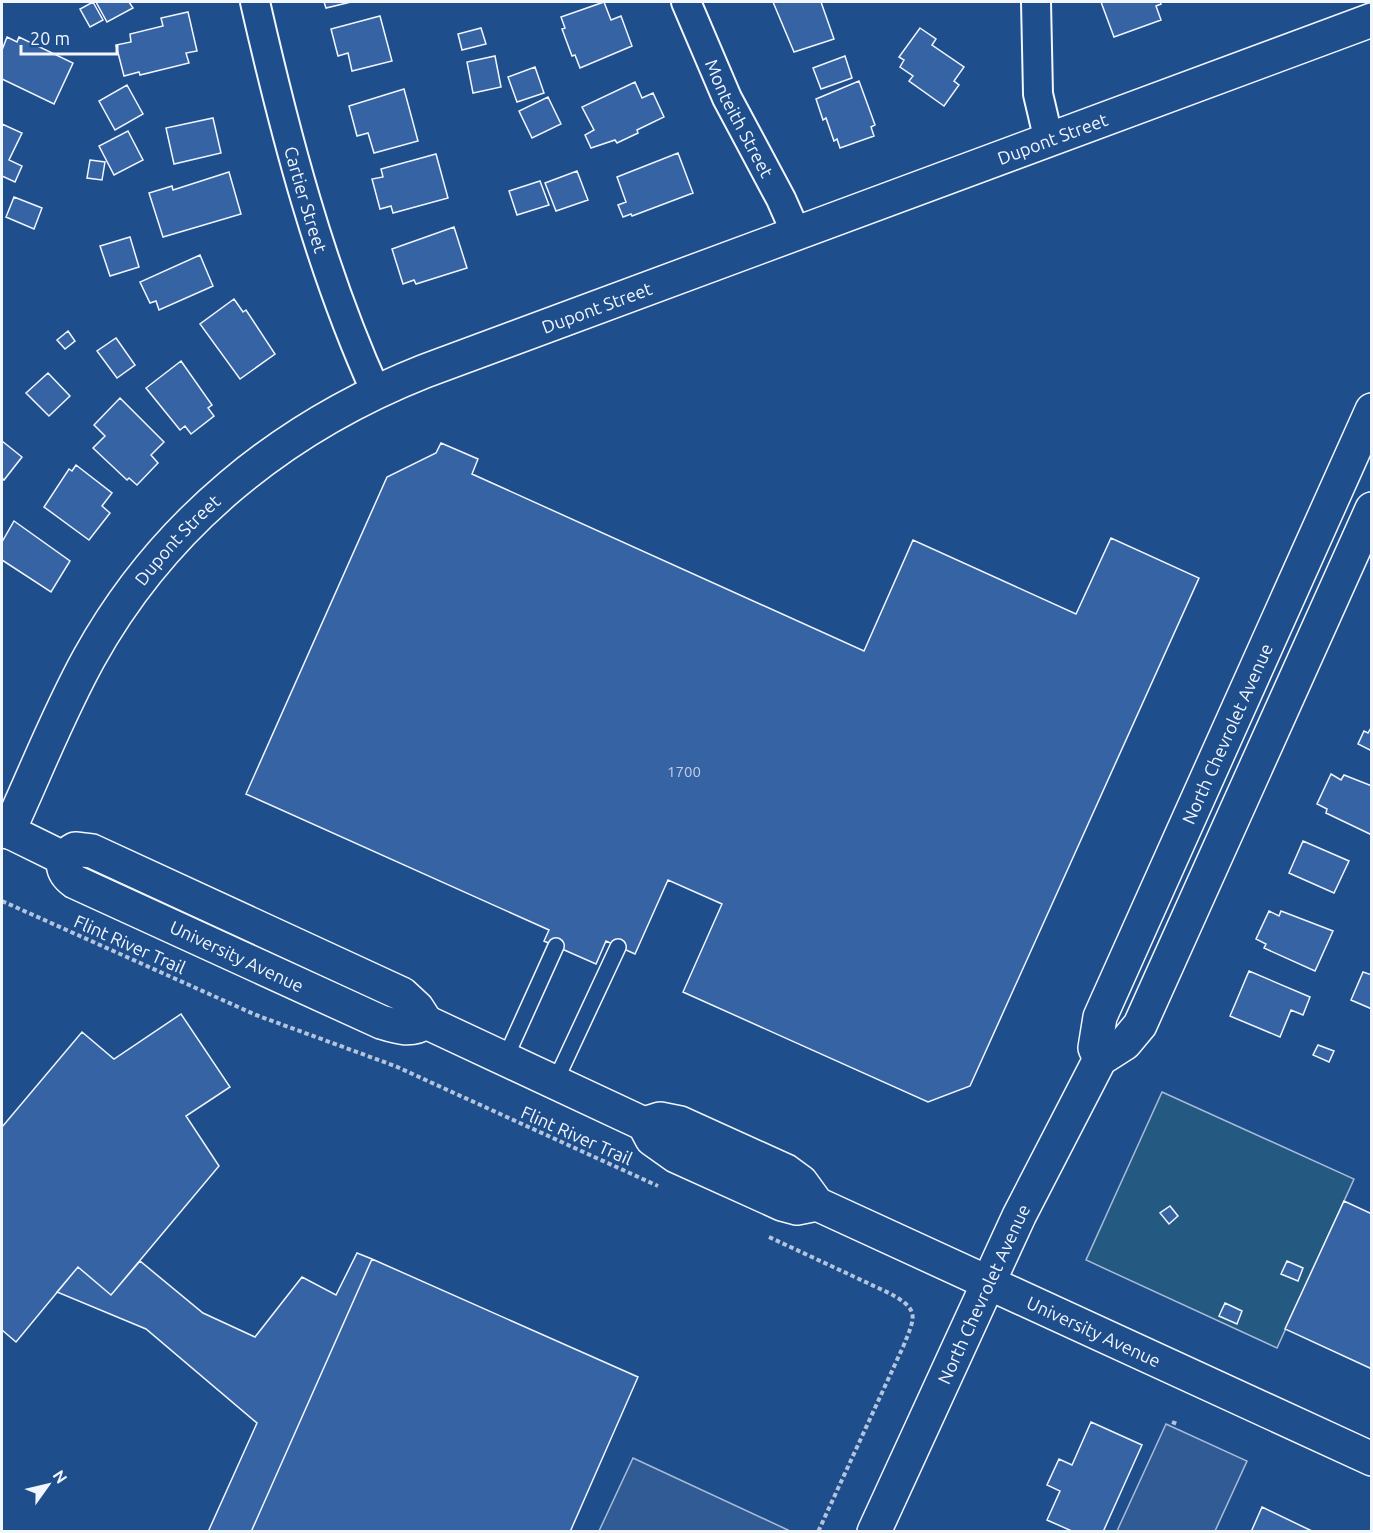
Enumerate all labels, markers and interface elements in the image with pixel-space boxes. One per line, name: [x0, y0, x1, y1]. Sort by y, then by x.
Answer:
scale bar: [21, 18, 117, 56]
text: 20 m: [30, 28, 70, 48]
street label: Monteith Street: [702, 56, 778, 181]
street label: Dupont Street: [995, 109, 1110, 168]
street label: Cartier Street: [281, 144, 331, 255]
street label: Dupont Street: [539, 278, 655, 337]
street label: Dupont Street: [130, 490, 224, 589]
street label: North Chevrolet Avenue: [1178, 640, 1276, 827]
house number: 1700: [667, 763, 701, 780]
street label: Flint River Trail: [71, 911, 189, 978]
street label: University Avenue: [167, 916, 307, 996]
street label: Flint River Trail: [518, 1102, 636, 1169]
street label: North Chevrolet Avenue: [933, 1201, 1033, 1387]
street label: University Avenue: [1024, 1292, 1164, 1371]
north arrow: [18, 1455, 78, 1515]
text: N: [50, 1467, 71, 1487]

